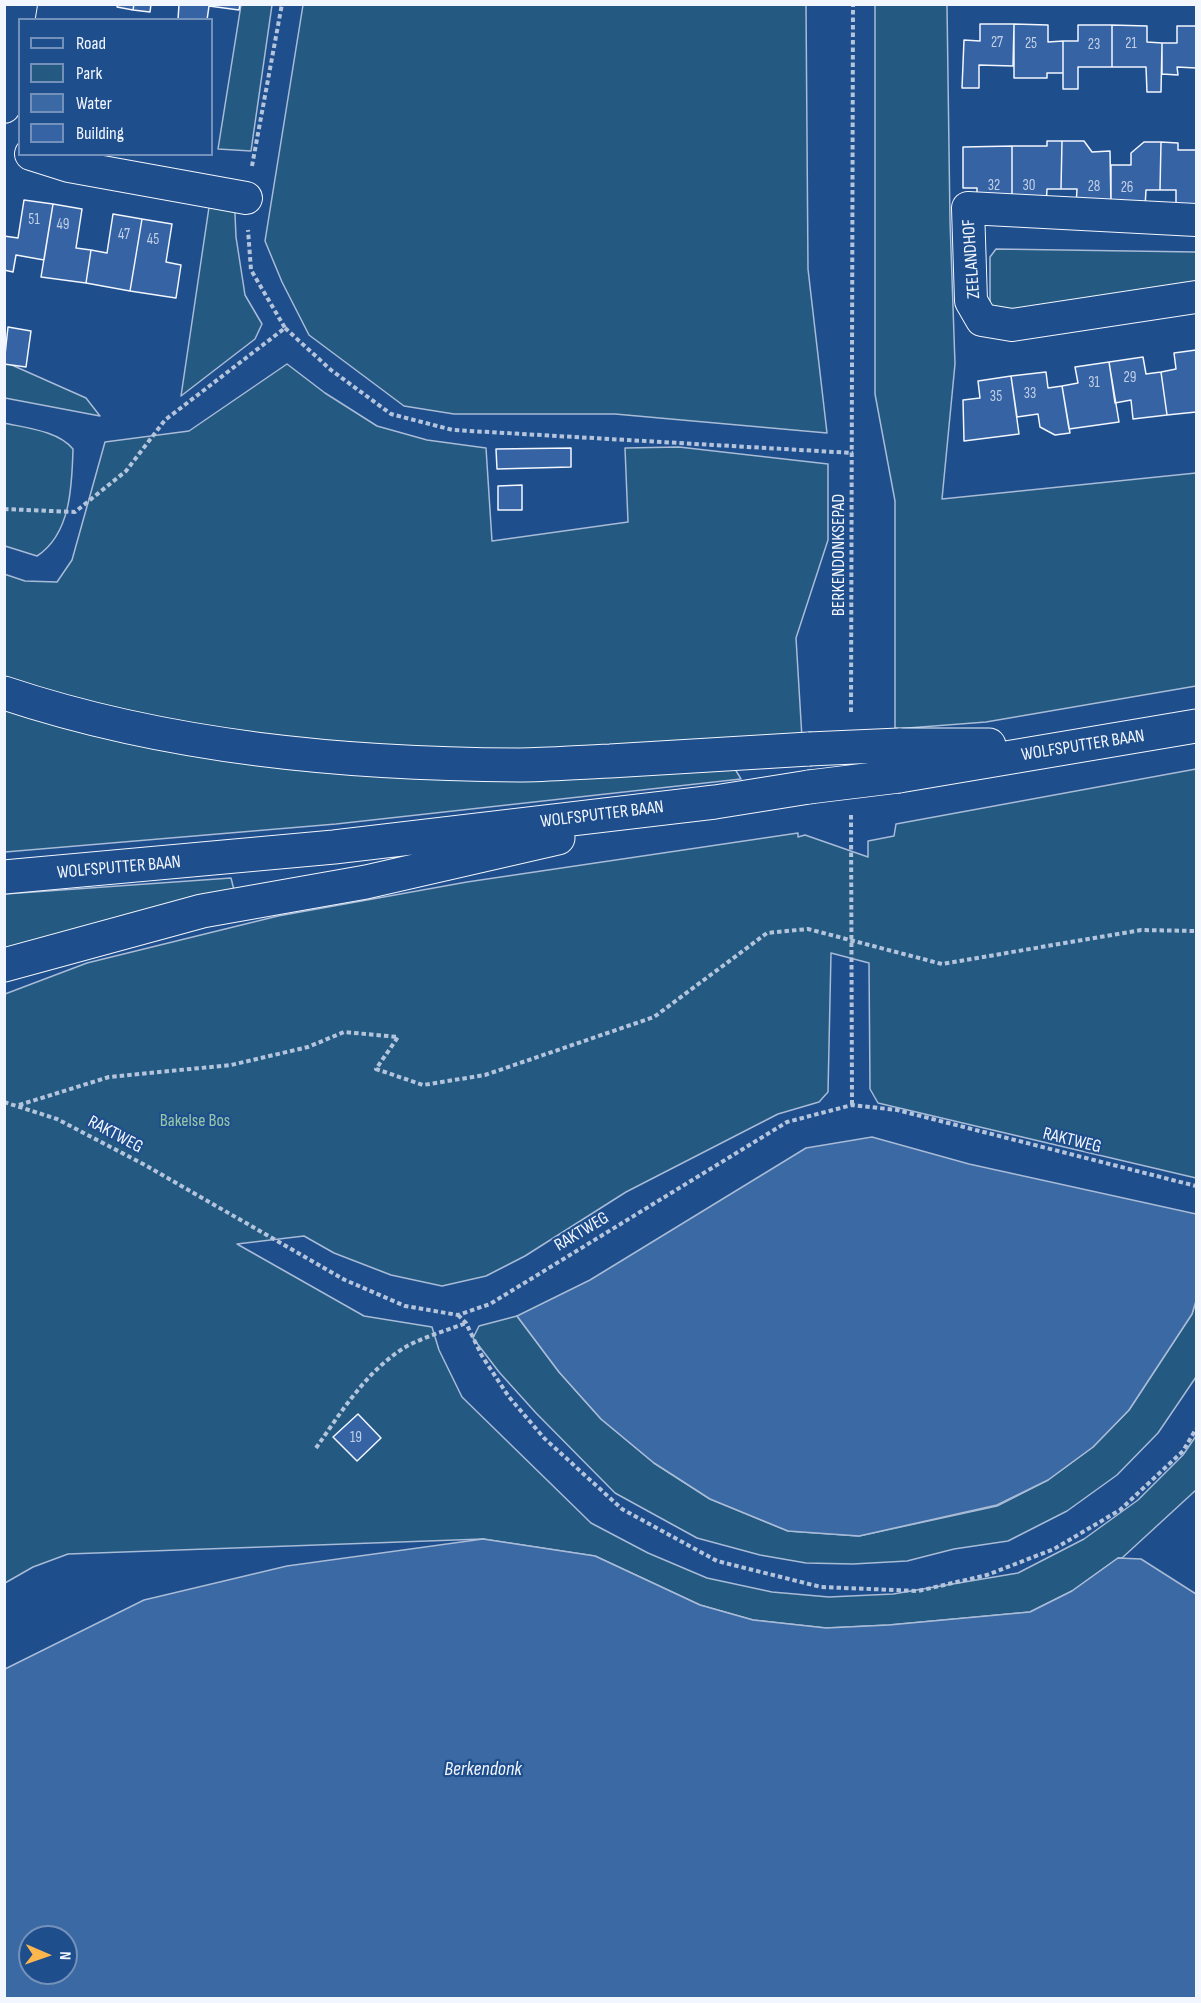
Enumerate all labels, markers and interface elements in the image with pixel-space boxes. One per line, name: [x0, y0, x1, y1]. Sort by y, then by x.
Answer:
legend: [18, 18, 213, 156]
text: Road: [76, 33, 106, 54]
house number: 27: [991, 34, 1003, 52]
house number: 25: [1025, 35, 1037, 53]
house number: 21: [1125, 35, 1137, 53]
house number: 23: [1088, 36, 1100, 54]
text: Park: [76, 63, 102, 84]
text: Water: [76, 93, 112, 114]
text: Building: [76, 123, 124, 144]
house number: 32: [988, 177, 1000, 195]
house number: 30: [1023, 177, 1035, 195]
house number: 28: [1088, 178, 1100, 196]
house number: 26: [1121, 179, 1133, 197]
house number: 51: [28, 211, 40, 229]
house number: 49: [57, 216, 69, 234]
street label: ZEELANDHOF: [958, 218, 986, 300]
house number: 47: [118, 226, 130, 244]
house number: 45: [147, 231, 159, 249]
house number: 29: [1124, 369, 1136, 387]
house number: 31: [1088, 374, 1100, 392]
house number: 33: [1024, 385, 1036, 403]
house number: 35: [990, 388, 1002, 406]
street label: BERKENDONKSEPAD: [828, 494, 850, 616]
street label: WOLFSPUTTER BAAN: [1020, 726, 1146, 766]
street label: WOLFSPUTTER BAAN: [539, 797, 665, 833]
street label: WOLFSPUTTER BAAN: [56, 852, 182, 884]
park label: Bakelse Bos: [160, 1110, 230, 1132]
street label: RAKTWEG: [84, 1112, 146, 1158]
street label: RAKTWEG: [1041, 1123, 1103, 1159]
street label: RAKTWEG: [551, 1207, 613, 1257]
house number: 19: [350, 1429, 362, 1447]
water label: Berkendonk: [444, 1758, 522, 1782]
north arrow: [18, 1925, 78, 1985]
text: N: [55, 1951, 74, 1960]

